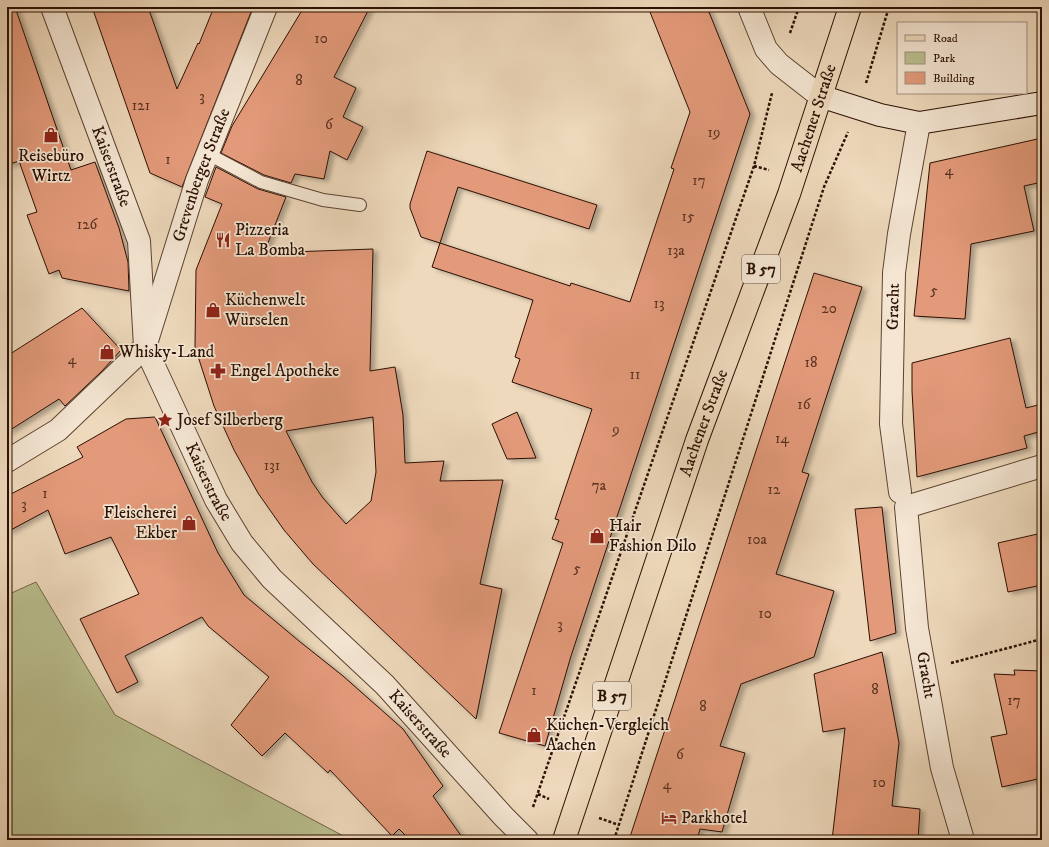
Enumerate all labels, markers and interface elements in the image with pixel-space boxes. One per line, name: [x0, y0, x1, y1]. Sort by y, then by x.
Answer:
legend: [897, 22, 1027, 94]
house number: 10: [314, 29, 328, 48]
text: Road: [933, 31, 958, 46]
text: Park: [933, 51, 955, 66]
street label: Aachener Straße: [786, 61, 842, 175]
house number: 8: [295, 71, 303, 90]
text: Building: [933, 71, 974, 86]
house number: 3: [199, 87, 205, 106]
house number: 121: [132, 96, 150, 115]
street label: Grevenberger Straße: [167, 105, 236, 244]
house number: 6: [325, 115, 334, 134]
street label: Kaiserstraße: [86, 123, 136, 210]
house number: 19: [708, 123, 720, 142]
shop icon: Reisebüro Wirtz: [42, 126, 60, 144]
place label: Reisebüro Wirtz: [18, 145, 84, 187]
house number: 1: [165, 150, 171, 169]
house number: 4: [945, 161, 954, 180]
house number: 17: [692, 171, 706, 190]
house number: 15: [682, 207, 695, 226]
house number: 126: [77, 215, 99, 234]
place label: Pizzeria La Bomba: [235, 219, 306, 261]
restaurant icon: Pizzeria La Bomba: [214, 231, 232, 249]
house number: 13a: [667, 241, 685, 260]
road number: B 57: [742, 255, 780, 283]
house number: 5: [930, 281, 938, 300]
street label: Gracht: [882, 282, 905, 330]
place label: Küchenwelt Würselen: [224, 289, 306, 331]
house number: 13: [653, 294, 665, 313]
house number: 20: [821, 299, 837, 318]
shop icon: Küchenwelt Würselen: [204, 301, 222, 319]
place label: Whisky-Land: [118, 341, 215, 363]
shop icon: Whisky-Land: [98, 343, 116, 361]
house number: 4: [68, 350, 77, 369]
house number: 18: [804, 353, 818, 372]
place label: Engel Apotheke: [230, 360, 339, 382]
pharmacy icon: Engel Apotheke: [209, 362, 227, 380]
house number: 11: [629, 365, 641, 384]
street label: Aachener Straße: [675, 366, 733, 479]
house number: 16: [797, 395, 812, 414]
place label: Josef Silberberg: [175, 409, 284, 431]
place icon: Josef Silberberg: [156, 411, 174, 429]
house number: 9: [611, 420, 620, 439]
house number: 14: [775, 429, 789, 448]
street label: Kaiserstraße: [180, 439, 237, 525]
house number: 131: [264, 456, 280, 475]
house number: 7a: [592, 476, 607, 495]
house number: 12: [768, 480, 781, 499]
house number: 1: [42, 484, 48, 503]
house number: 3: [21, 495, 27, 514]
place label: Fleischerei Ekber: [103, 502, 178, 544]
shop icon: Fleischerei Ekber: [180, 514, 198, 532]
place label: Hair Fashion Dilo: [609, 515, 696, 557]
shop icon: Hair Fashion Dilo: [588, 527, 606, 545]
house number: 10a: [747, 530, 768, 549]
house number: 5: [573, 559, 581, 578]
house number: 10: [758, 604, 772, 623]
house number: 3: [557, 615, 563, 634]
street label: Gracht: [911, 650, 941, 701]
house number: 8: [871, 680, 879, 699]
house number: 1: [531, 681, 537, 700]
road number: B 57: [593, 682, 631, 710]
street label: Kaiserstraße: [384, 685, 457, 763]
house number: 17: [1007, 691, 1021, 710]
house number: 8: [699, 697, 707, 716]
place label: Küchen-Vergleich Aachen: [546, 714, 669, 756]
shop icon: Küchen-Vergleich Aachen: [525, 726, 543, 744]
house number: 6: [676, 745, 685, 764]
house number: 10: [872, 773, 886, 792]
house number: 4: [663, 775, 672, 794]
place label: Parkhotel: [681, 807, 747, 829]
hotel icon: Parkhotel: [660, 809, 678, 827]

